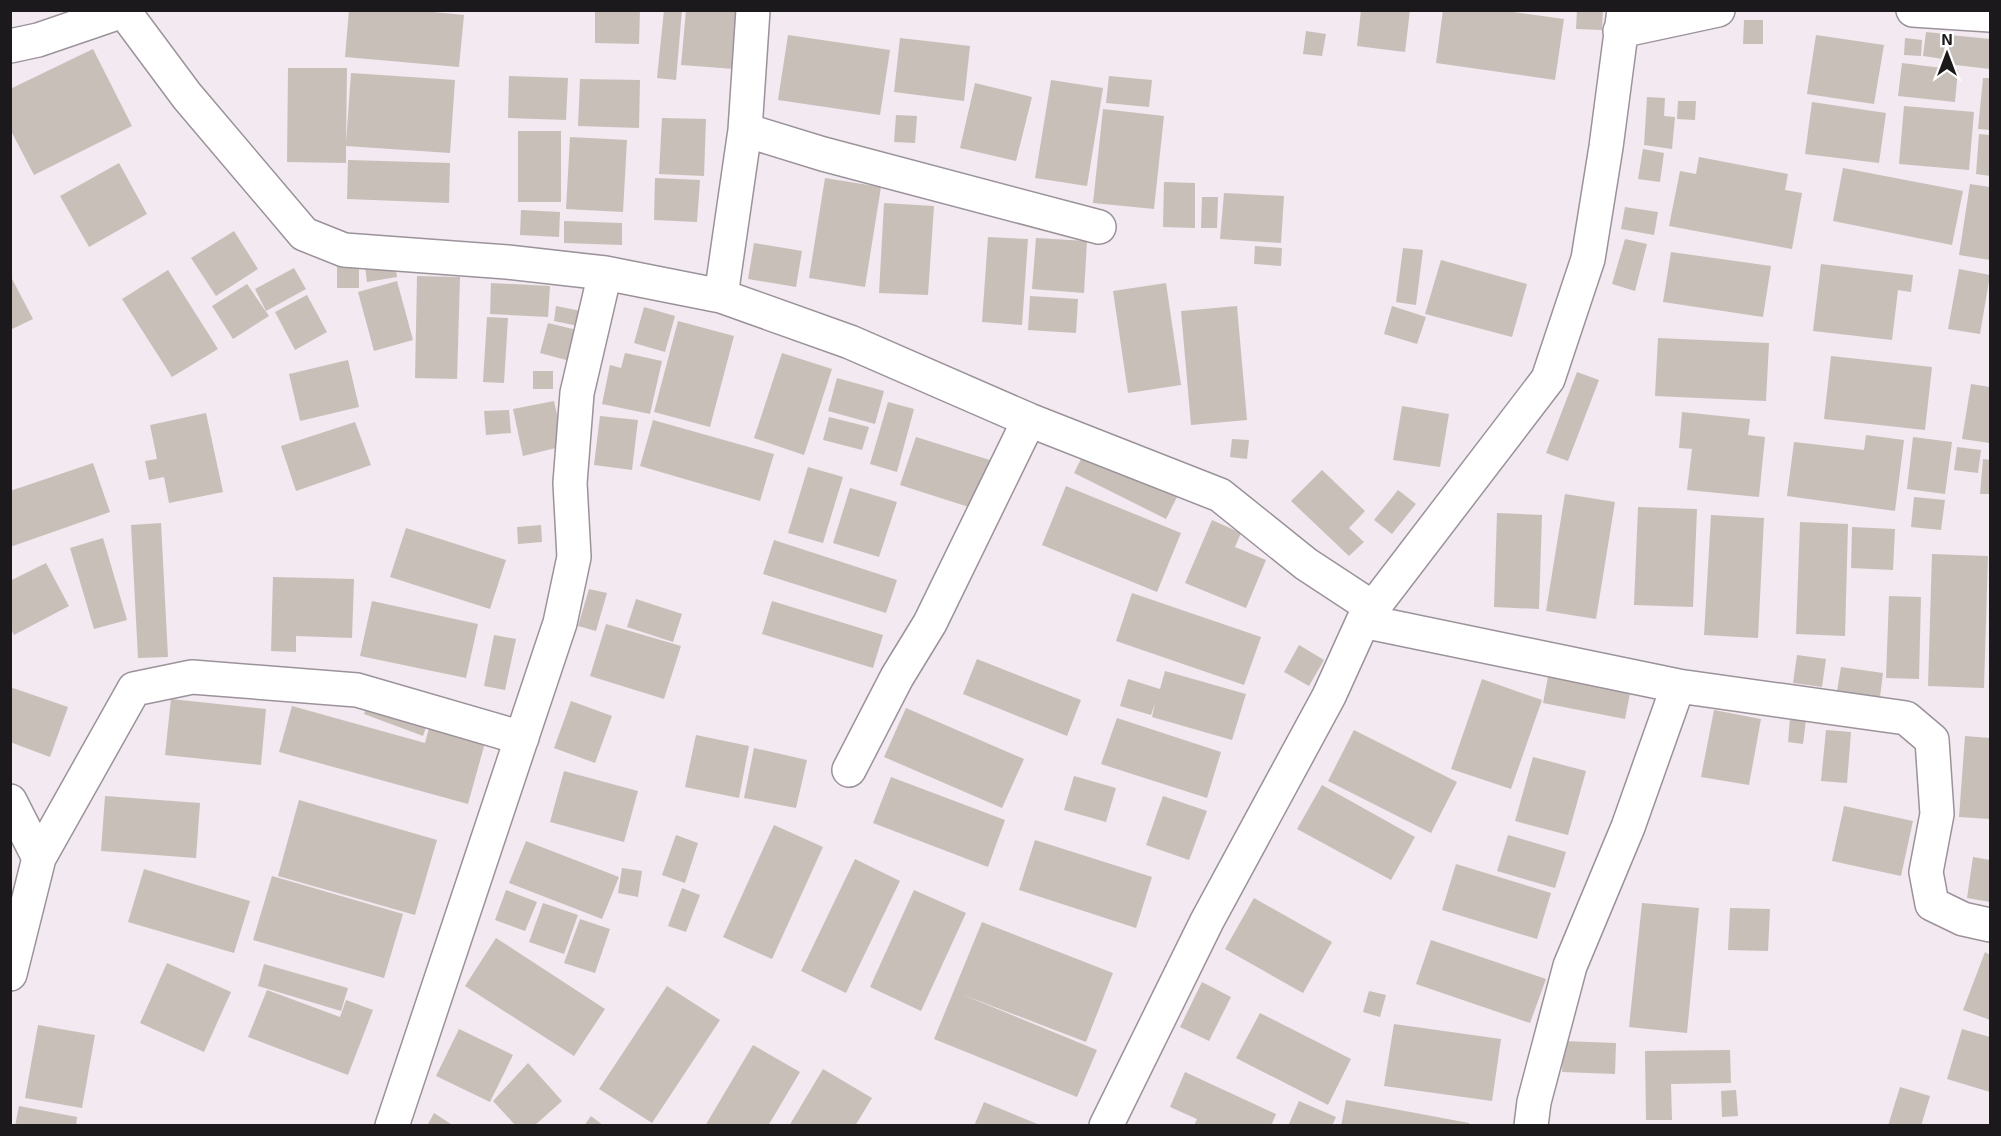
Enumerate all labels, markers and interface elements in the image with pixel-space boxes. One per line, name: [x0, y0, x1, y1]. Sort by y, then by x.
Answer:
north arrow: [1917, 24, 1977, 84]
text: N: [1941, 29, 1953, 48]

